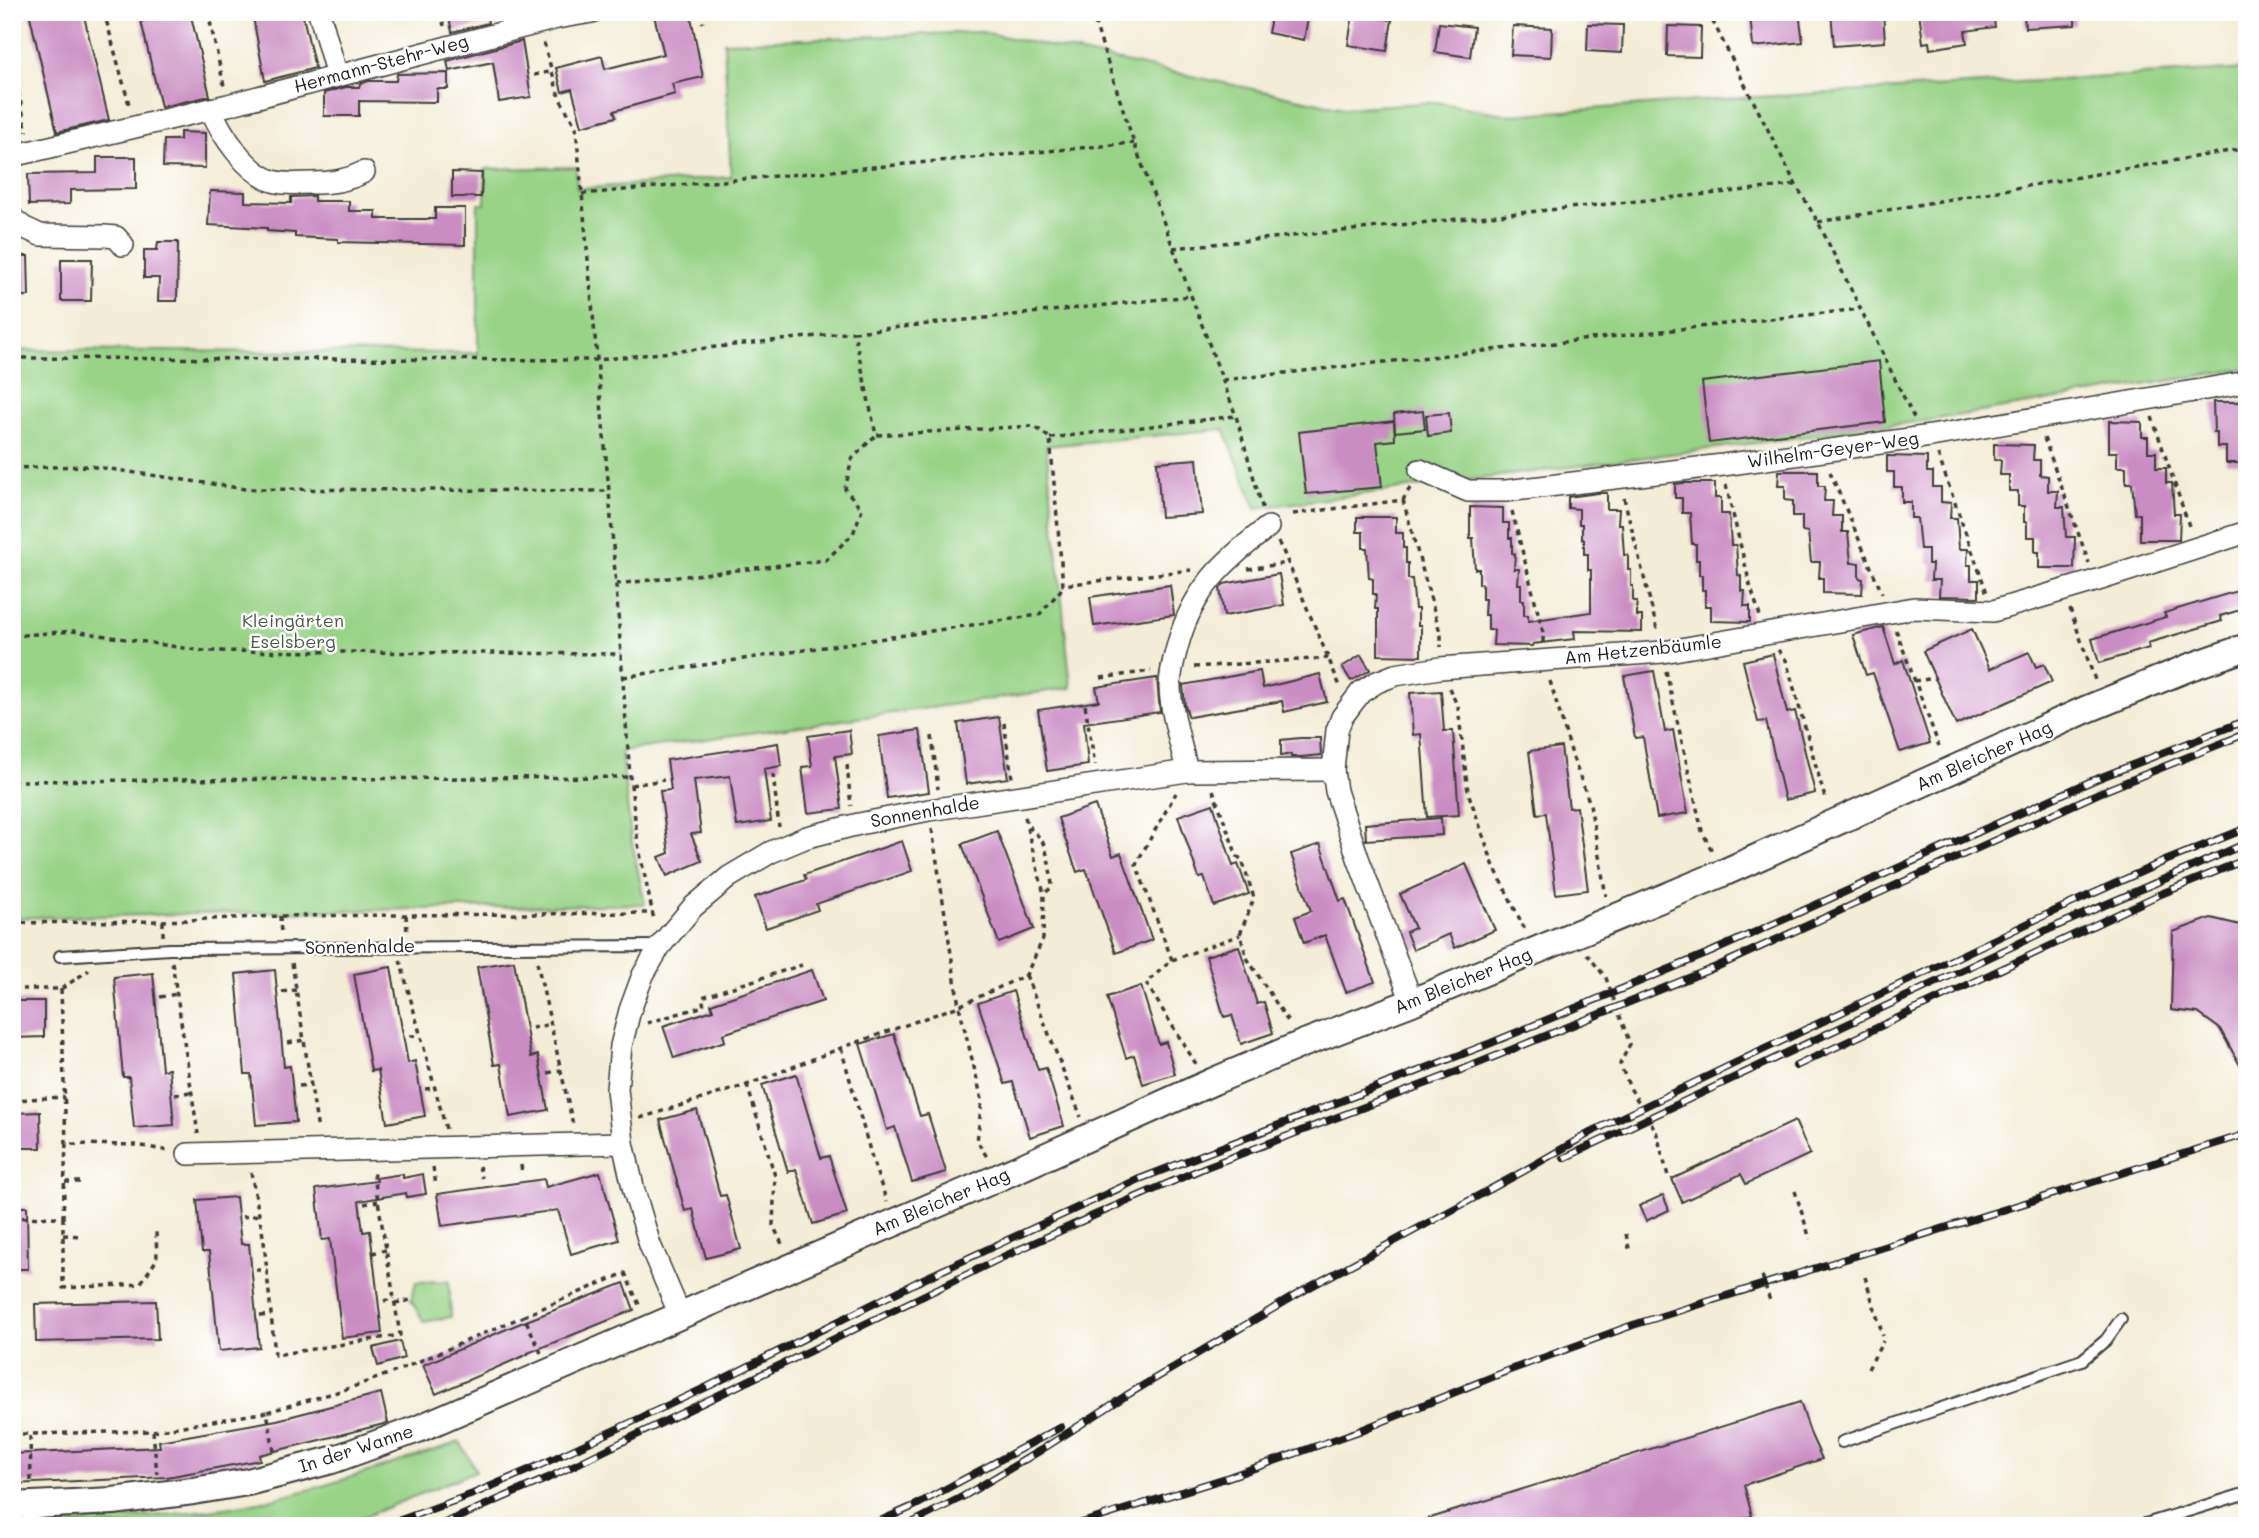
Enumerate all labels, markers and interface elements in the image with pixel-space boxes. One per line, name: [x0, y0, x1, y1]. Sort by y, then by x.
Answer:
street label: Hermann-Stehr-Weg: [291, 28, 471, 98]
street label: Wilhelm-Geyer-Weg: [1746, 425, 1920, 473]
park label: Kleingärten Eselsberg: [242, 608, 344, 653]
street label: Am Hetzenbäumle: [1563, 629, 1723, 669]
street label: Am Bleicher Hag: [1912, 714, 2055, 796]
street label: Sonnenhalde: [868, 790, 981, 832]
street label: Sonnenhalde: [305, 933, 415, 959]
street label: Am Bleicher Hag: [1390, 942, 1535, 1019]
street label: Am Bleicher Hag: [869, 1161, 1013, 1241]
street label: In der Wanne: [295, 1418, 416, 1478]

